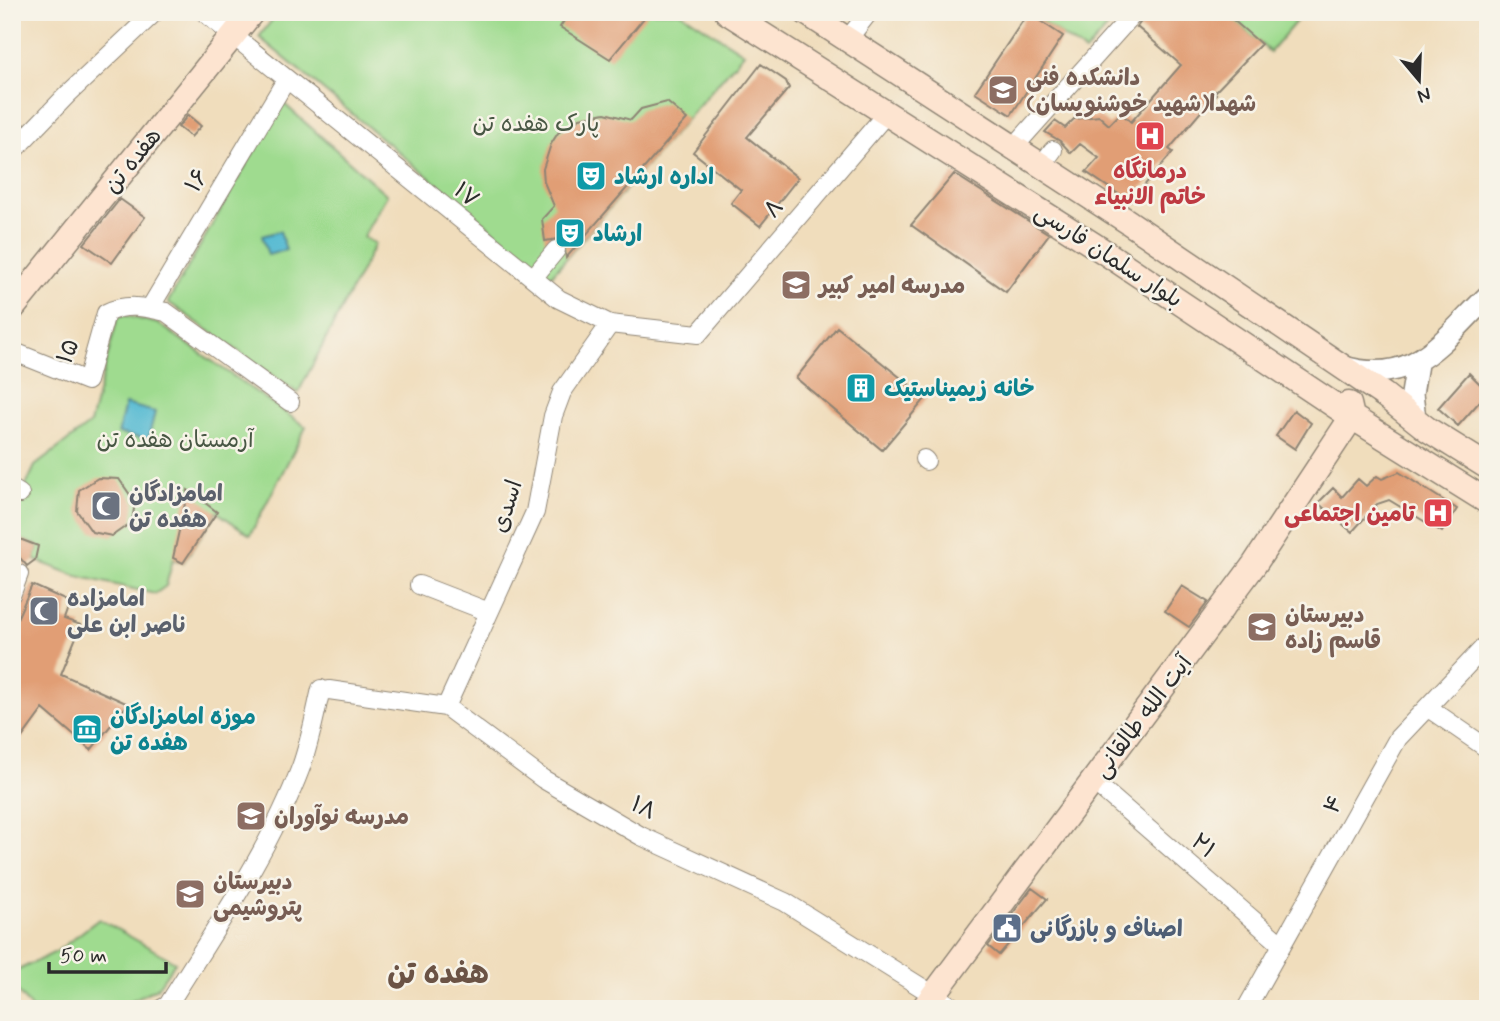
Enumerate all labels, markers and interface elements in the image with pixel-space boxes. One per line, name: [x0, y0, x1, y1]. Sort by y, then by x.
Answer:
north arrow: [1384, 46, 1454, 116]
place label: دانشکده فنی شهدا(شهید خوشنویسان): [1026, 64, 1256, 120]
school or university icon: دانشکده فنی شهدا(شهید خوشنویسان): [986, 73, 1020, 107]
text: N: [1414, 81, 1434, 109]
park label: پارک هفده تن: [472, 110, 600, 140]
hospital icon: درمانگاه خاتم الانبیاء: [1133, 119, 1167, 153]
street label: هفده تن: [98, 122, 169, 200]
place label: درمانگاه خاتم الانبیاء: [1094, 156, 1206, 214]
theatre icon: اداره ارشاد: [574, 159, 608, 193]
place label: اداره ارشاد: [614, 163, 714, 193]
street label: ۱۶: [179, 164, 216, 198]
street label: ۱۷: [447, 176, 485, 215]
street label: ۸: [758, 193, 791, 225]
street label: بلوار سلمان فارسی: [1028, 198, 1187, 316]
theatre icon: ارشاد: [553, 216, 587, 250]
place label: ارشاد: [593, 220, 642, 250]
school or university icon: مدرسه امیر کبیر: [779, 268, 813, 302]
place label: مدرسه امیر کبیر: [817, 272, 965, 302]
street label: ۱۵: [50, 335, 87, 369]
building icon: خانه زیمیناستیک: [844, 371, 878, 405]
place label: خانه زیمیناستیک: [884, 375, 1035, 405]
park label: آرمستان هفده تن: [96, 426, 255, 456]
street label: اسدی: [485, 476, 530, 537]
place label: امامزادگان هفده تن: [129, 479, 223, 536]
mosque icon: امامزادگان هفده تن: [89, 489, 123, 523]
hospital icon: تامین اجتماعی: [1421, 496, 1455, 530]
place label: تامین اجتماعی: [1284, 500, 1416, 530]
place label: امامزاده ناصر ابن علی: [67, 585, 187, 641]
mosque icon: امامزاده ناصر ابن علی: [27, 594, 61, 628]
place label: دبیرستان قاسم زاده: [1285, 601, 1381, 658]
school or university icon: دبیرستان قاسم زاده: [1245, 610, 1279, 644]
street label: آیت الله طالقانی: [1087, 648, 1201, 785]
place label: موزه امامزادگان هفده تن: [110, 702, 256, 759]
museum icon: موزه امامزادگان هفده تن: [70, 712, 104, 746]
street label: ۱۸: [626, 790, 661, 828]
street label: ۴: [1317, 790, 1352, 820]
school or university icon: مدرسه نوآوران: [234, 799, 268, 833]
place label: مدرسه نوآوران: [274, 803, 409, 833]
street label: ۲۱: [1184, 827, 1222, 866]
place label: دبیرستان پتروشیمی: [213, 868, 303, 924]
school or university icon: دبیرستان پتروشیمی: [173, 877, 207, 911]
public building icon: اصناف و بازرگانی: [990, 911, 1024, 945]
place label: اصناف و بازرگانی: [1030, 914, 1183, 945]
scale bar: [49, 930, 166, 974]
text: 50 m: [60, 942, 107, 970]
district label: هفده تن: [387, 955, 489, 994]

